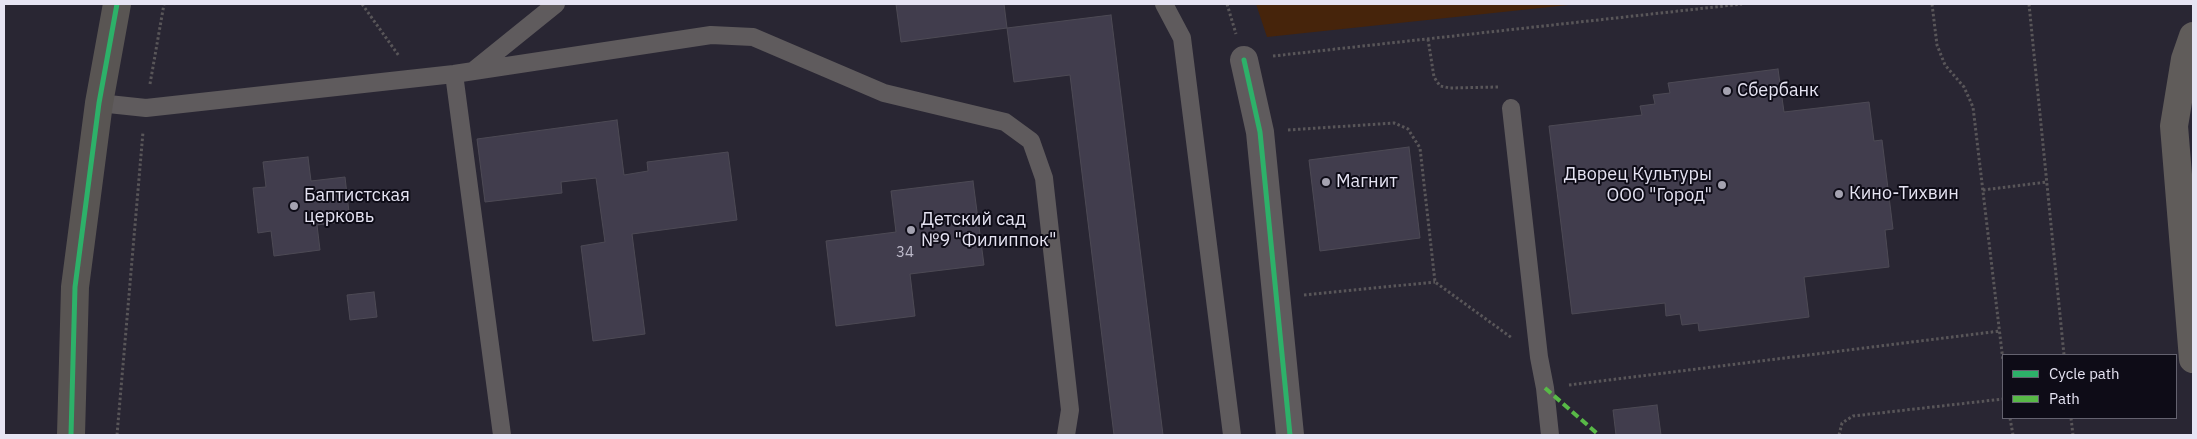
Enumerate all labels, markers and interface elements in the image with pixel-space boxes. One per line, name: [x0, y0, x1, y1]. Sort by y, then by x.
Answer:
place label: Сбербанк: [1737, 80, 1819, 102]
marker: Сбербанк: [1721, 85, 1733, 97]
place label: Дворец Культуры ООО "Город": [1564, 164, 1712, 206]
place label: Магнит: [1336, 171, 1398, 193]
marker: Магнит: [1320, 176, 1332, 188]
marker: Дворец Культуры ООО "Город": [1716, 179, 1728, 191]
place label: Кино-Тихвин: [1849, 183, 1959, 205]
place label: Баптистская церковь: [304, 185, 410, 228]
marker: Кино-Тихвин: [1833, 188, 1845, 200]
marker: Баптистская церковь: [288, 200, 300, 212]
place label: Детский сад №9 "Филиппок": [921, 209, 1056, 252]
marker: Детский сад №9 "Филиппок": [905, 224, 917, 236]
house number: 34: [896, 244, 914, 262]
legend: [2002, 354, 2177, 419]
text: Cycle path: [2049, 364, 2120, 383]
text: Path: [2049, 389, 2080, 408]

